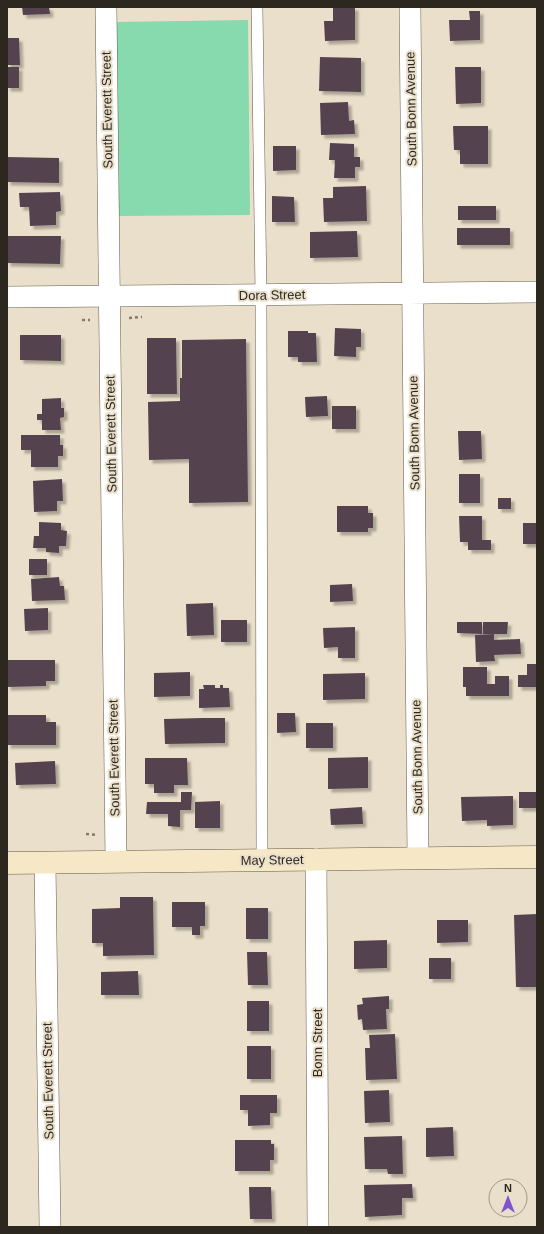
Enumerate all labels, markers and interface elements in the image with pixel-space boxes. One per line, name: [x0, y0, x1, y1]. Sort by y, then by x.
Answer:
street label: South Everett Street: [98, 51, 116, 169]
street label: South Bonn Avenue: [403, 52, 419, 166]
street label: Dora Street: [239, 287, 306, 303]
street label: South Everett Street: [102, 375, 120, 493]
street label: South Bonn Avenue: [406, 376, 422, 490]
street label: South Everett Street: [105, 699, 123, 817]
street label: South Bonn Avenue: [409, 700, 425, 814]
street label: May Street: [240, 852, 304, 868]
street label: Bonn Street: [310, 1008, 325, 1077]
street label: South Everett Street: [39, 1022, 57, 1140]
north arrow: [488, 1178, 528, 1218]
text: N: [504, 1182, 512, 1194]

